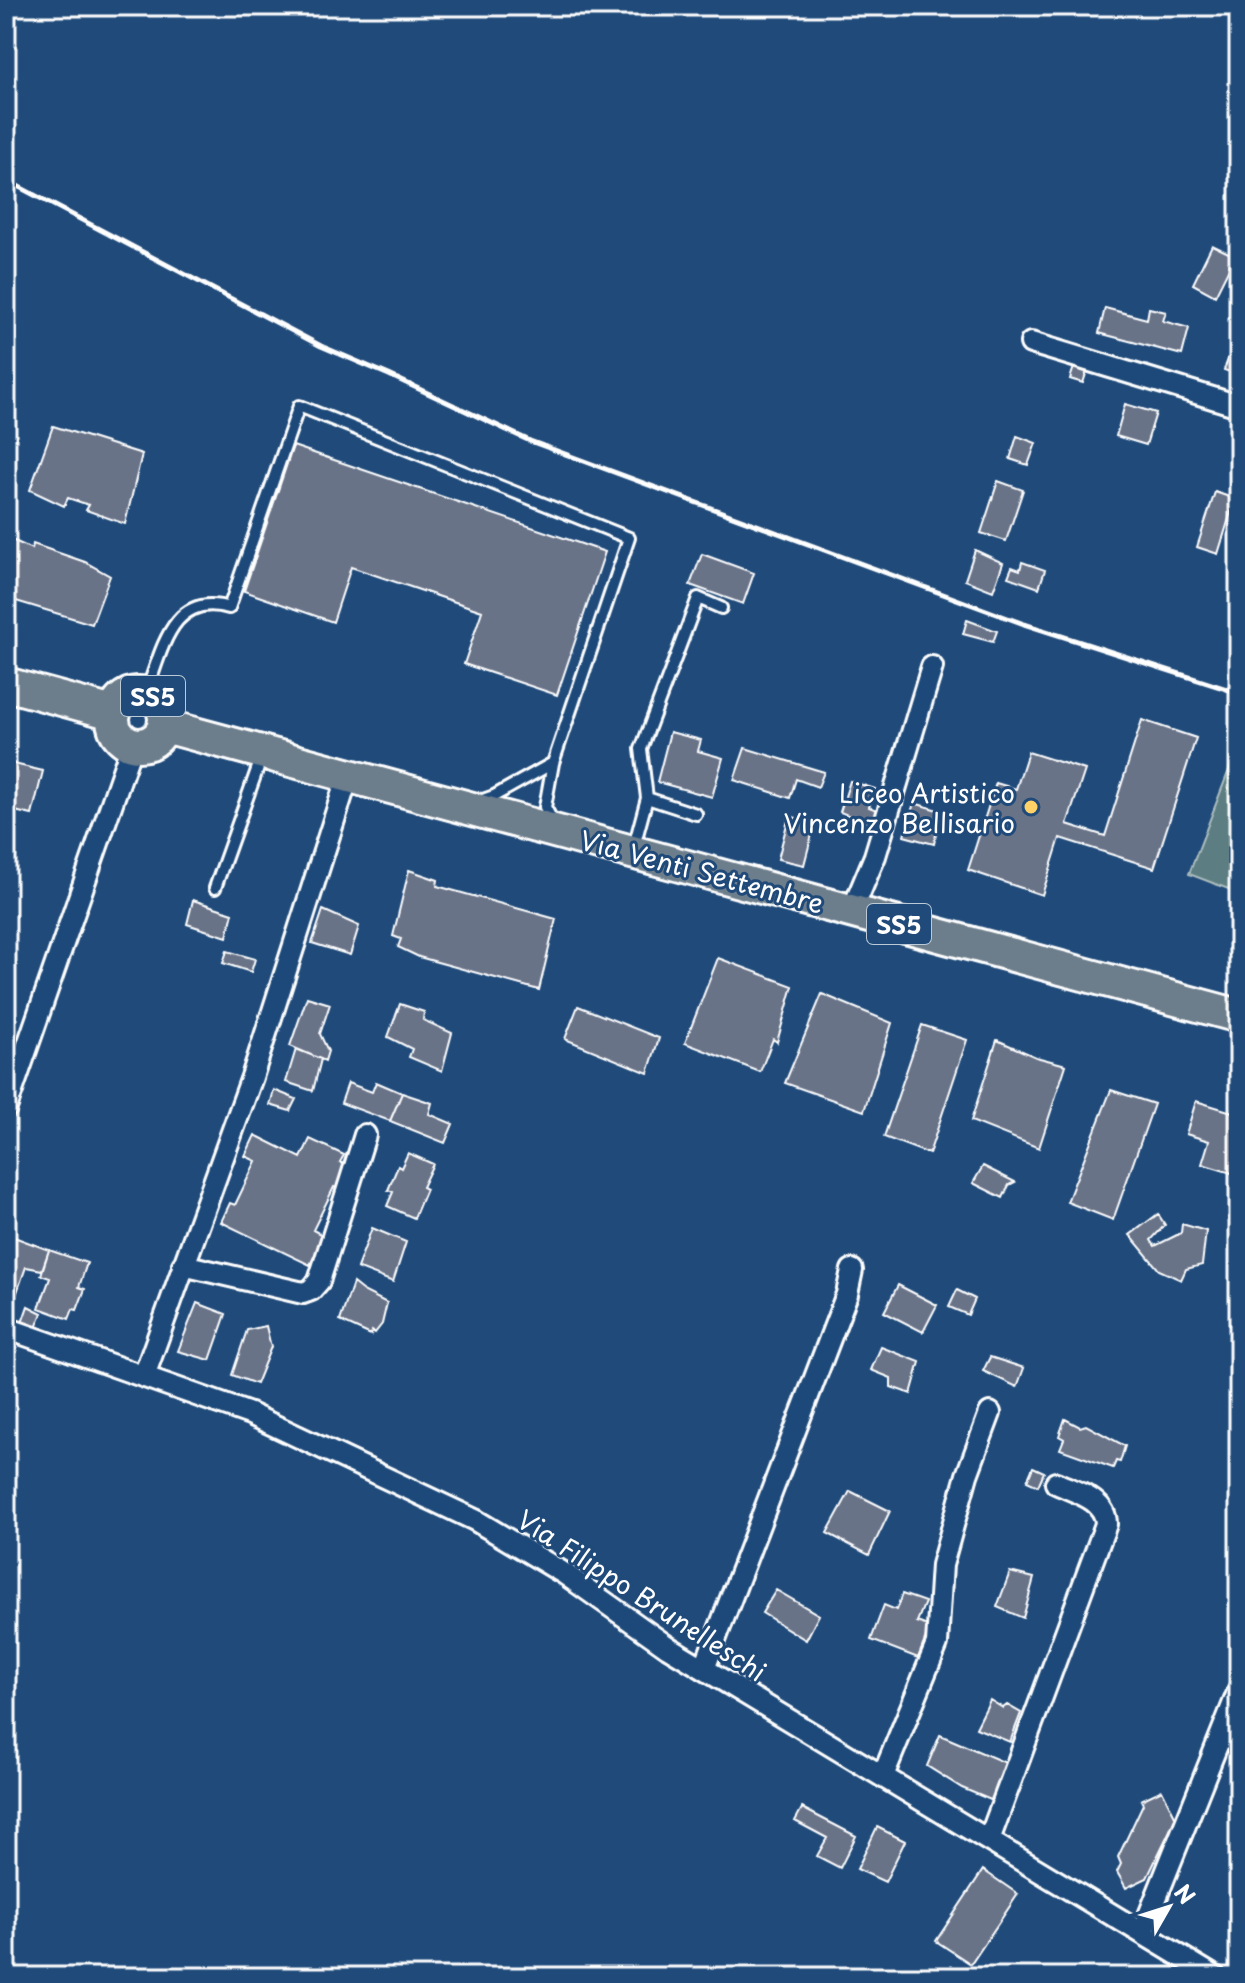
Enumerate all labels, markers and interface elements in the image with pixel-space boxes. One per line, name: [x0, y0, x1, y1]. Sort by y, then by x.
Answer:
road number: SS5: [121, 676, 185, 716]
place label: Liceo Artistico Vincenzo Bellisario: [783, 773, 1015, 842]
marker: Liceo Artistico Vincenzo Bellisario: [1022, 798, 1040, 816]
street label: Via Venti Settembre: [576, 820, 828, 922]
road number: SS5: [867, 904, 931, 944]
street label: Via Filippo Brunelleschi: [510, 1500, 774, 1690]
north arrow: [1129, 1867, 1209, 1947]
text: N: [1167, 1876, 1204, 1911]

